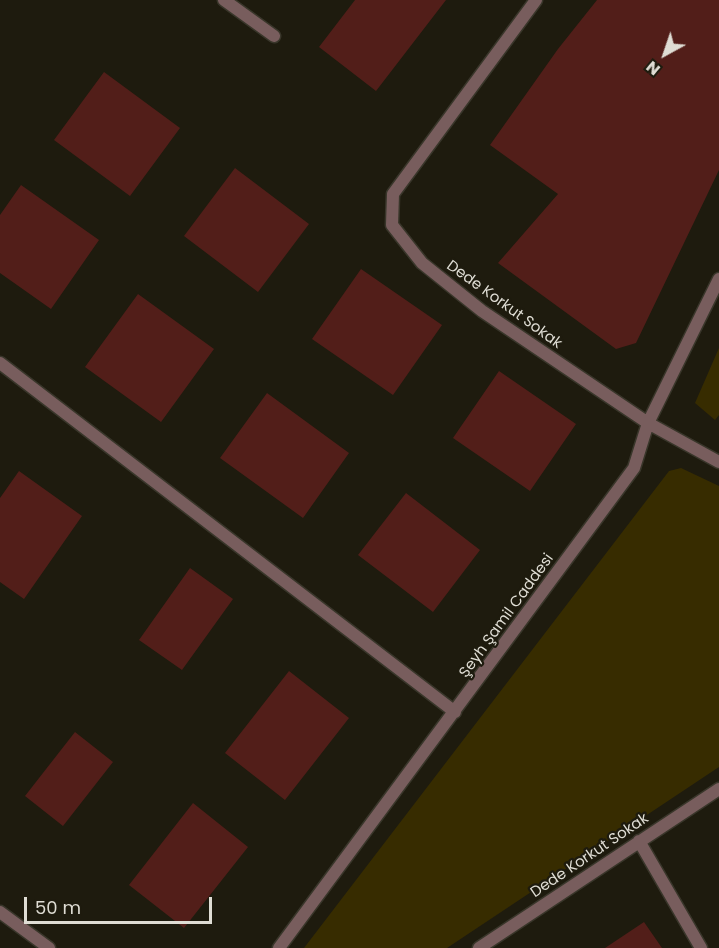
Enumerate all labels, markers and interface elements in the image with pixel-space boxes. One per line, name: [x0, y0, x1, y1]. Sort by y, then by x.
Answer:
north arrow: [635, 24, 695, 84]
text: N: [641, 55, 665, 81]
street label: Dede Korkut Sokak: [443, 257, 565, 353]
street label: Şeyh Şamil Caddesi: [456, 551, 558, 681]
street label: Dede Korkut Sokak: [528, 810, 652, 902]
scale bar: [27, 885, 214, 923]
text: 50 m: [35, 895, 81, 920]

